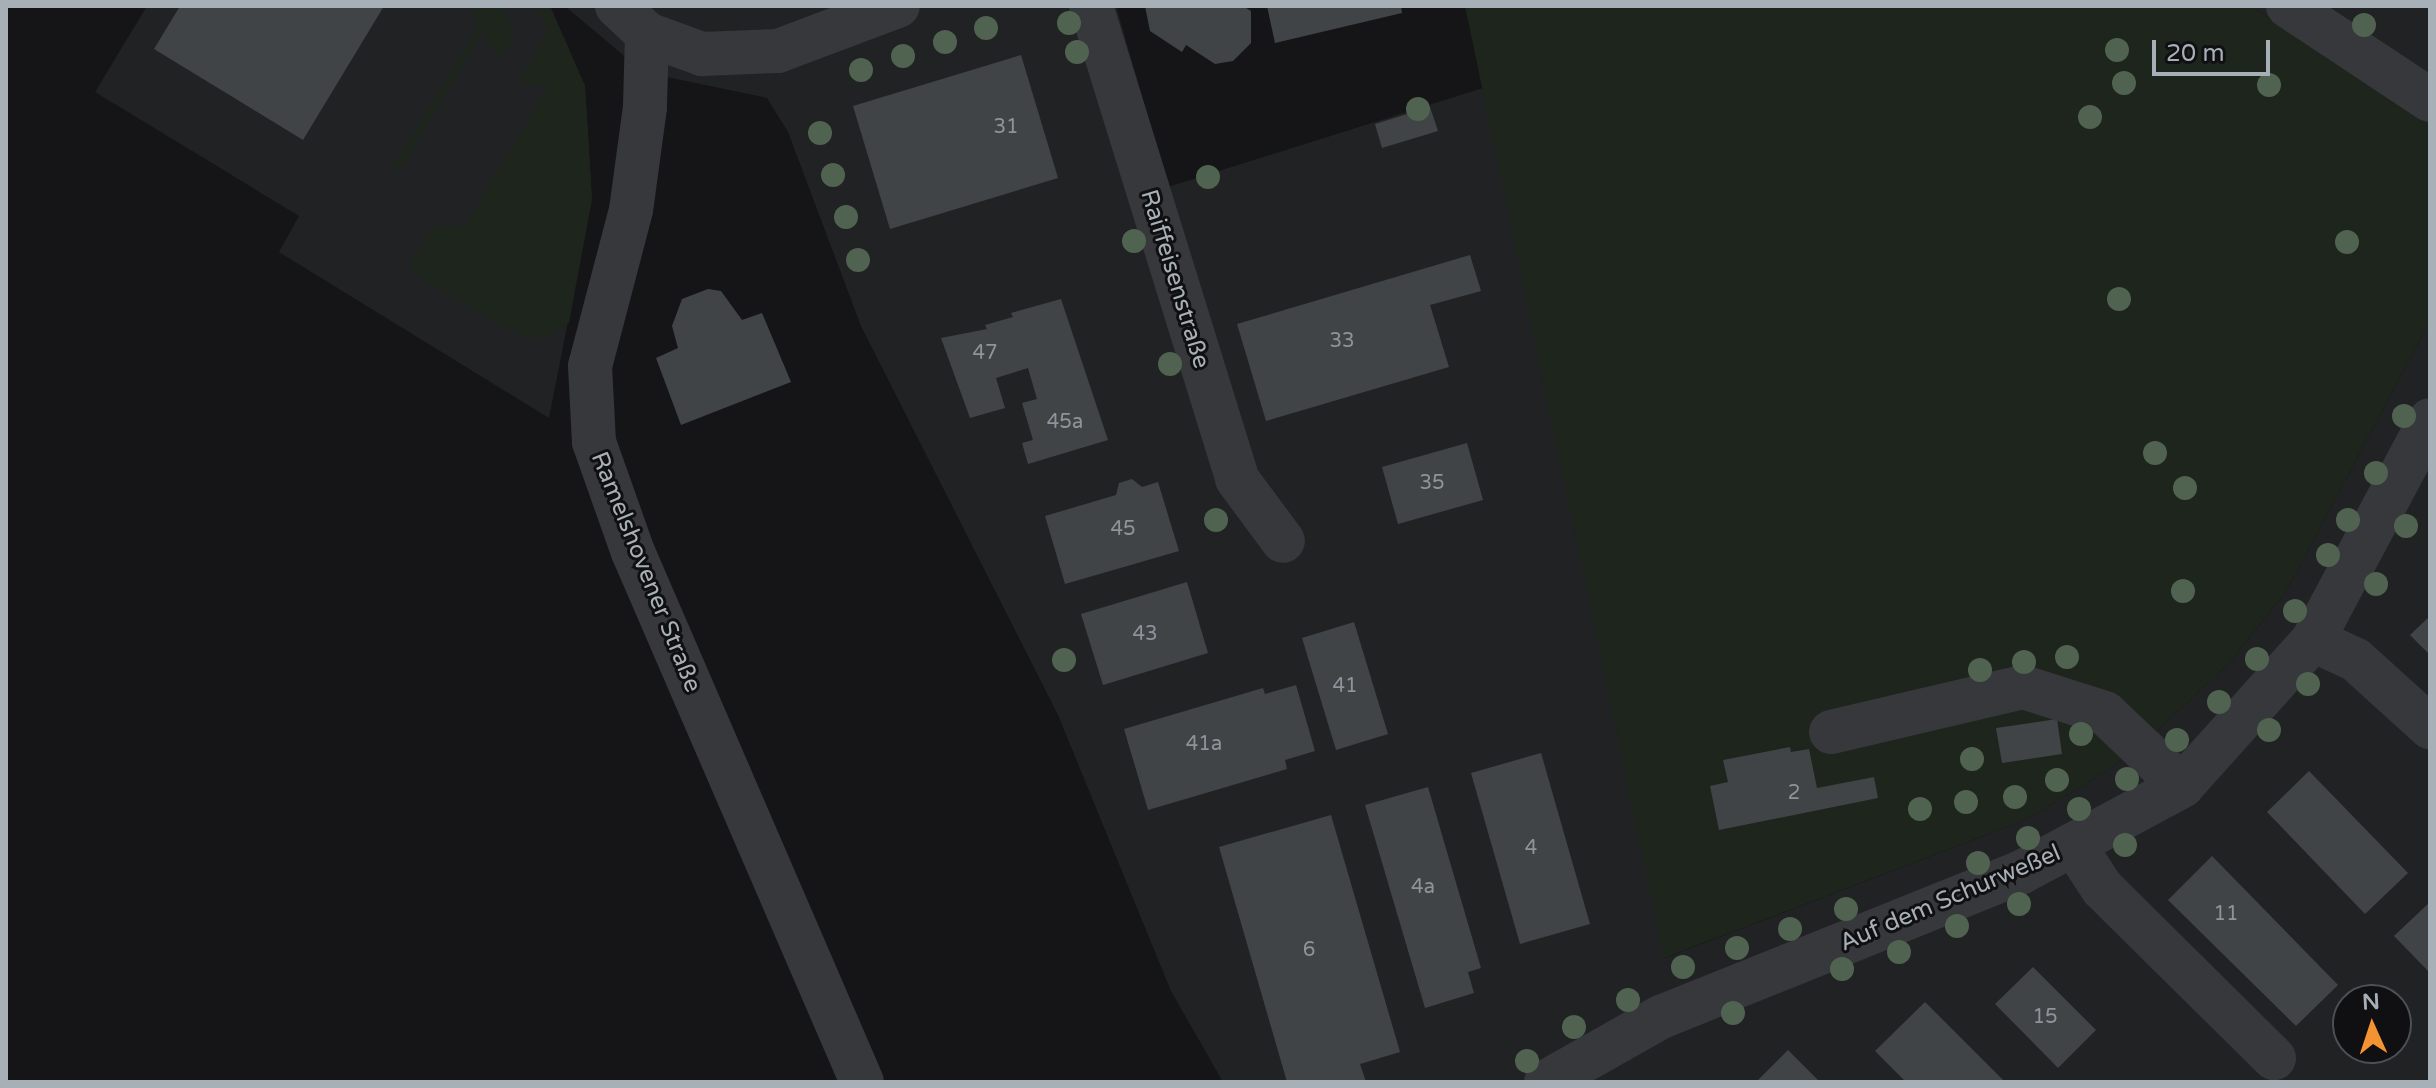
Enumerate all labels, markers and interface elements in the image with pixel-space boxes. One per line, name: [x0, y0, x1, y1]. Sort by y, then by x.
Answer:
scale bar: [2156, 24, 2274, 74]
text: 20 m: [2166, 39, 2224, 68]
house number: 31: [993, 115, 1019, 139]
street label: Raiffeisenstraße: [1134, 186, 1216, 372]
house number: 33: [1329, 329, 1355, 353]
house number: 47: [972, 341, 998, 365]
house number: 45a: [1047, 410, 1083, 434]
street label: Ramelshovener Straße: [585, 448, 707, 696]
house number: 35: [1419, 471, 1445, 495]
house number: 45: [1110, 517, 1136, 541]
house number: 43: [1132, 622, 1158, 646]
house number: 41: [1332, 674, 1358, 698]
house number: 41a: [1186, 732, 1222, 756]
house number: 2: [1788, 781, 1800, 805]
house number: 4: [1525, 836, 1537, 860]
street label: Auf dem Schurweßel: [1835, 838, 2065, 958]
house number: 4a: [1411, 875, 1435, 899]
house number: 11: [2213, 902, 2239, 926]
house number: 6: [1303, 938, 1315, 962]
north arrow: [2332, 984, 2412, 1064]
text: N: [2361, 989, 2380, 1015]
house number: 15: [2032, 1005, 2058, 1029]

